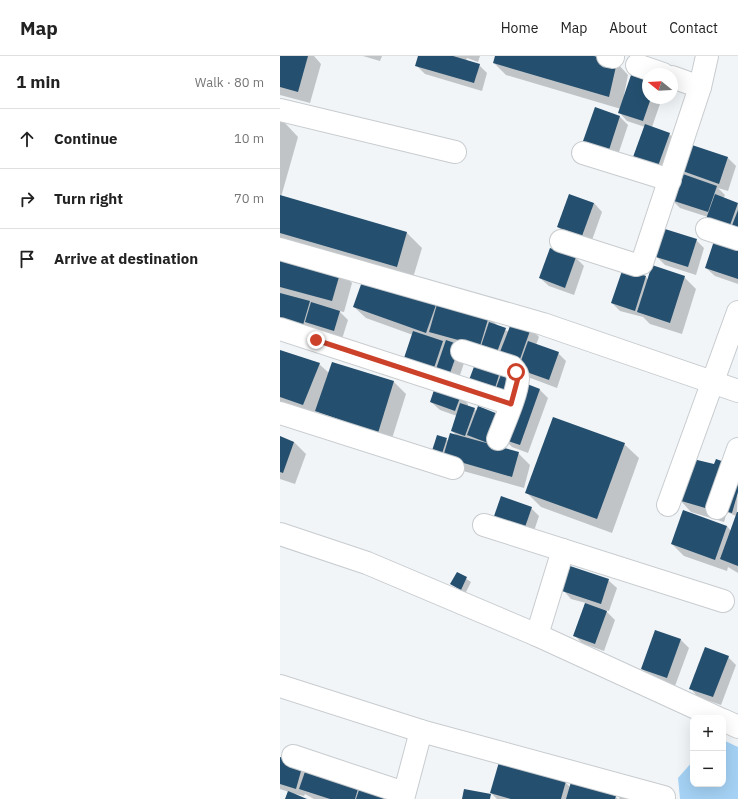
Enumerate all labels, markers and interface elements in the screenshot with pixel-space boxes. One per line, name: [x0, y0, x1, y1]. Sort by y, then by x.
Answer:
text: Map: [20, 16, 58, 40]
text: Home: [501, 19, 538, 37]
text: Map: [560, 19, 587, 37]
text: About: [609, 19, 647, 37]
text: Contact: [669, 19, 718, 37]
north arrow: [642, 68, 678, 104]
text: 1 min: [16, 71, 60, 93]
text: Walk · 80 m: [195, 74, 264, 91]
icon: ahead: [16, 128, 38, 150]
text: Continue: [54, 129, 118, 148]
text: 10 m: [234, 130, 264, 147]
icon: right: [16, 188, 38, 210]
text: Turn right: [54, 189, 123, 208]
text: 70 m: [234, 190, 264, 207]
icon: arrive: [16, 248, 38, 270]
text: Arrive at destination: [54, 249, 198, 268]
route end: [307, 331, 325, 349]
route start: [507, 363, 525, 381]
map controls: [690, 715, 726, 787]
button: +: [690, 715, 726, 751]
button: −: [690, 751, 726, 787]

